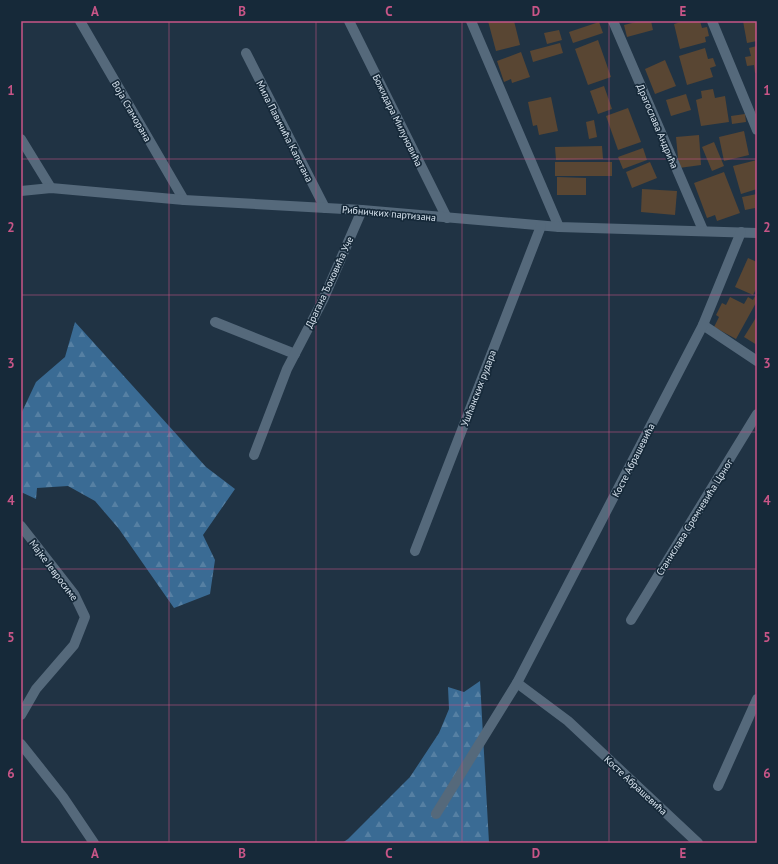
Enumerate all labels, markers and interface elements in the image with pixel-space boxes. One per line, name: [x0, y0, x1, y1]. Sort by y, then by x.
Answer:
text: A: [91, 3, 99, 20]
text: B: [238, 3, 246, 20]
text: C: [385, 3, 393, 20]
text: D: [532, 3, 540, 20]
text: E: [680, 3, 687, 20]
street label: Божидара Милуновића: [370, 72, 426, 168]
street label: Мила Павичића Капетана: [253, 78, 316, 184]
street label: Воја Стаморана: [109, 79, 154, 144]
text: 1: [7, 82, 15, 99]
street label: Драгослава Андрића: [634, 82, 681, 171]
text: 1: [763, 82, 771, 99]
street label: Рибничких партизана: [341, 203, 437, 224]
text: 2: [7, 219, 15, 236]
text: 2: [763, 219, 771, 236]
street label: Драгана Ђоковића Уче: [303, 234, 356, 330]
street label: Ушћанских рудара: [458, 348, 499, 428]
text: 3: [7, 355, 15, 372]
text: 3: [763, 355, 771, 372]
street label: Косте Абрашевића: [609, 421, 658, 499]
street label: Станислава Сремчевића Црног: [653, 456, 736, 578]
text: 4: [7, 492, 15, 509]
text: 4: [763, 492, 771, 509]
street label: Мајке Јевросиме: [26, 537, 81, 603]
text: 5: [7, 629, 15, 646]
text: 5: [763, 629, 771, 646]
street label: Косте Абрашевића: [601, 753, 670, 818]
text: 6: [7, 765, 15, 782]
text: 6: [763, 765, 771, 782]
text: A: [91, 845, 99, 862]
text: B: [238, 845, 246, 862]
text: C: [385, 845, 393, 862]
text: D: [532, 845, 540, 862]
text: E: [680, 845, 687, 862]

